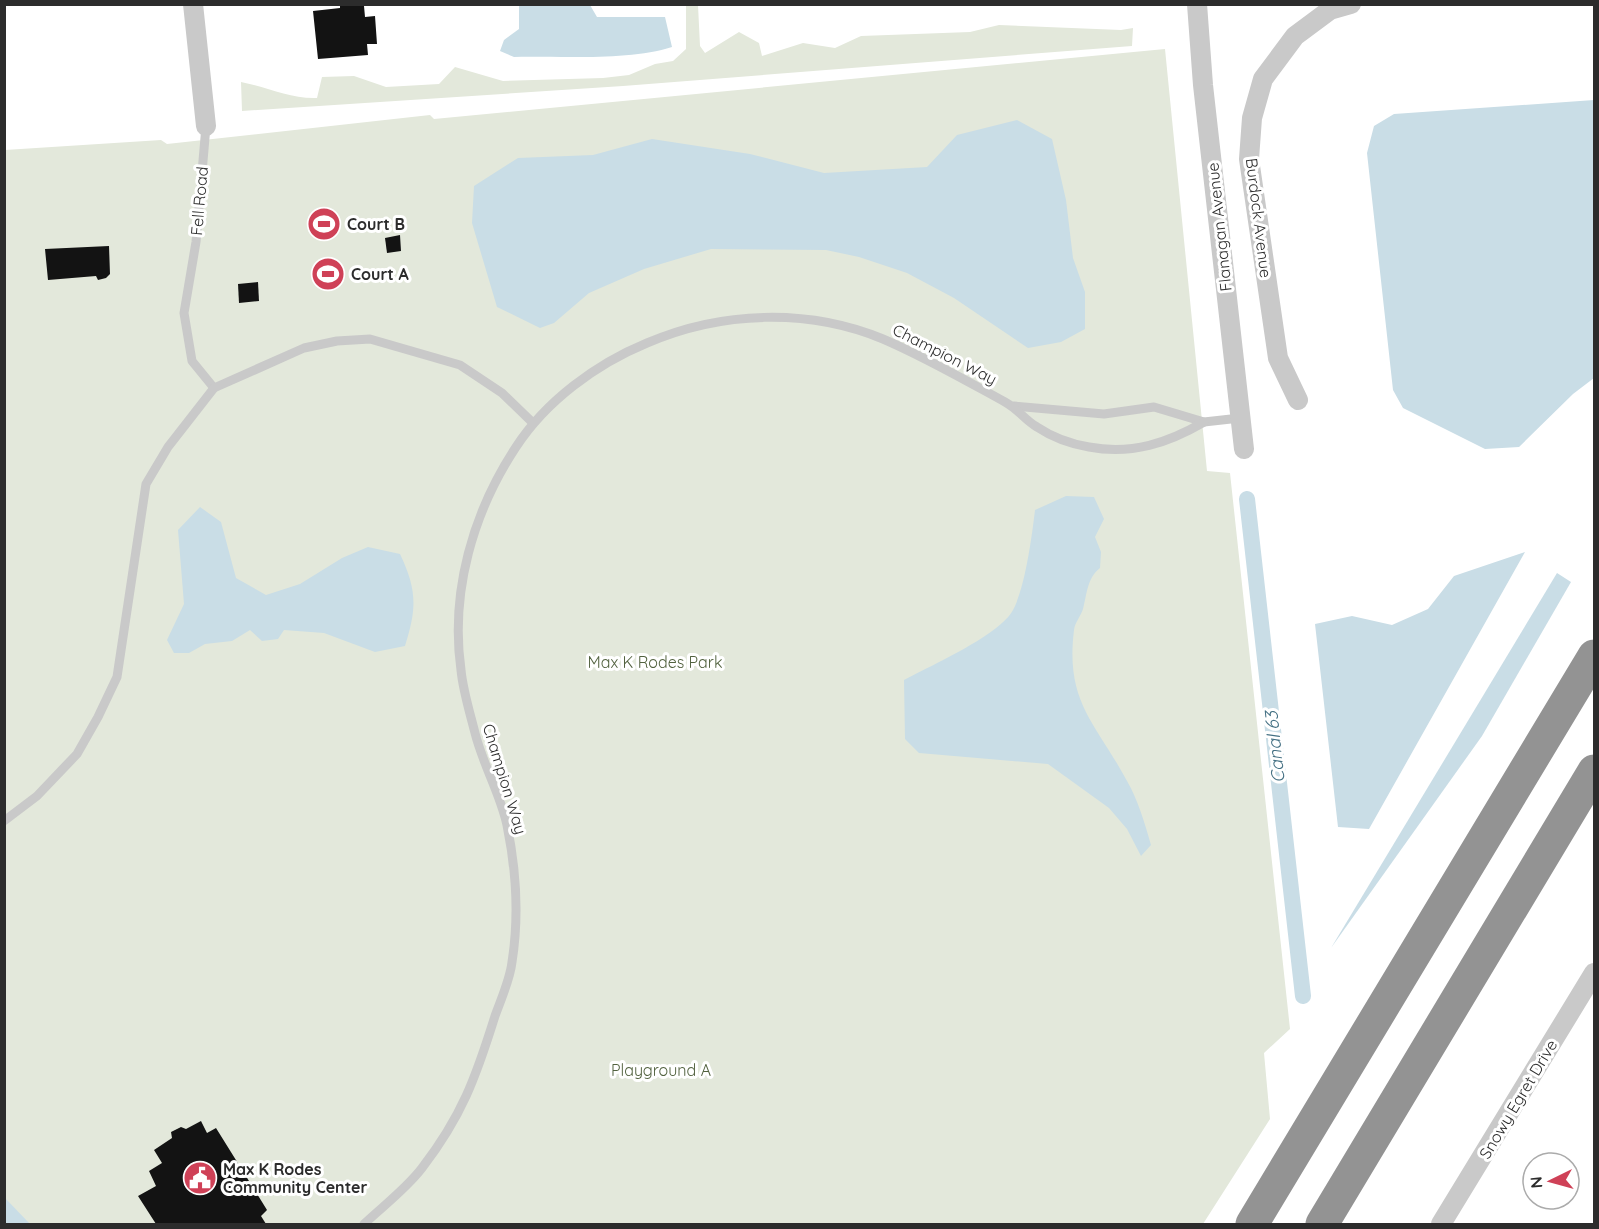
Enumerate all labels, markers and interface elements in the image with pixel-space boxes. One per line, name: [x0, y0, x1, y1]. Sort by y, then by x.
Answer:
street label: Burdock Avenue: [1242, 157, 1276, 279]
street label: Flanagan Avenue: [1202, 162, 1236, 292]
street label: Fell Road: [186, 166, 212, 236]
sports icon: Court B: [306, 206, 342, 242]
place label: Court B: [347, 214, 405, 234]
sports icon: Court A: [310, 256, 346, 292]
place label: Court A: [351, 264, 409, 284]
street label: Champion Way: [890, 319, 1000, 389]
park label: Max K Rodes Park: [588, 652, 723, 672]
water label: Canal 63: [1259, 707, 1290, 784]
street label: Champion Way: [479, 721, 531, 837]
street label: Snowy Egret Drive: [1475, 1036, 1561, 1162]
park label: Playground A: [611, 1060, 711, 1080]
north arrow: [1521, 1151, 1581, 1211]
place label: Max K Rodes Community Center: [223, 1159, 368, 1197]
public building icon: Max K Rodes Community Center: [182, 1160, 218, 1196]
text: N: [1526, 1176, 1547, 1189]

